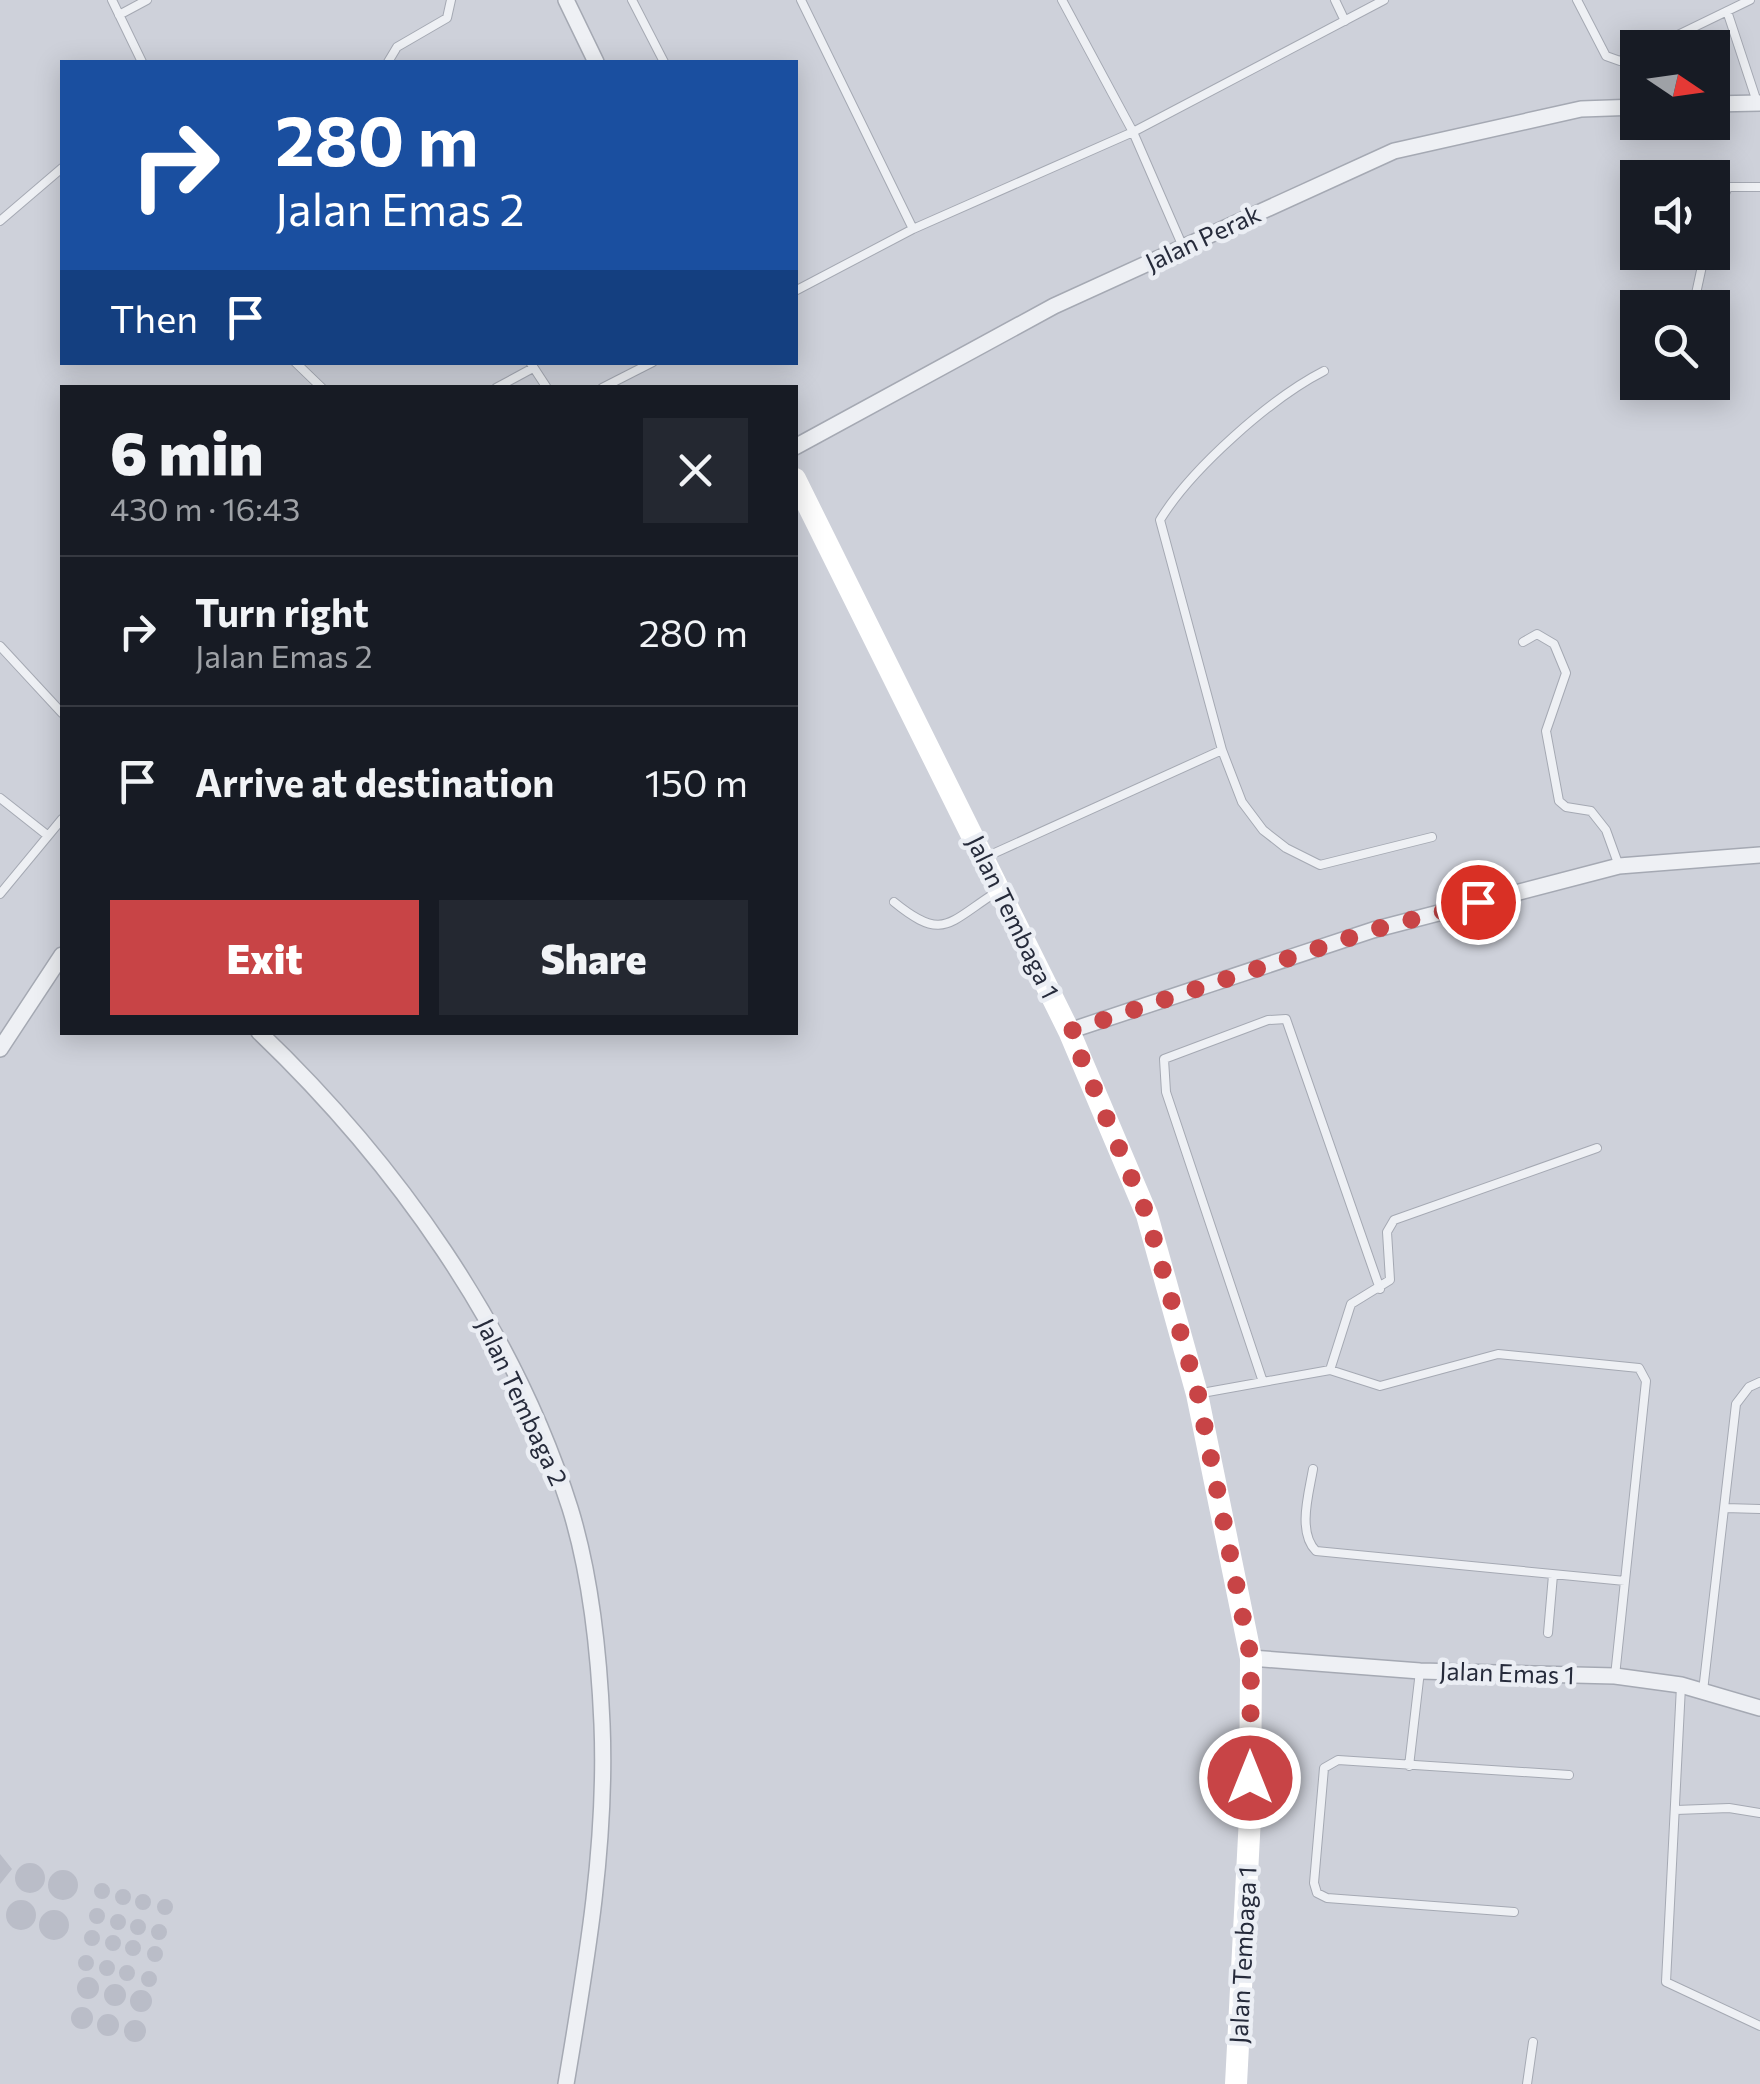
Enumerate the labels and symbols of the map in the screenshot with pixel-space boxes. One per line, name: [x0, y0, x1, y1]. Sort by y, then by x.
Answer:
north arrow: [1620, 30, 1730, 140]
street label: Jalan Perak: [1140, 197, 1265, 277]
street label: Jalan Tembaga 1: [961, 830, 1066, 1003]
pin: [1436, 860, 1521, 945]
street label: Jalan Tembaga 2: [471, 1313, 575, 1490]
street label: Jalan Emas 1: [1439, 1655, 1575, 1689]
position arrow: [1198, 1726, 1302, 1830]
street label: Jalan Tembaga 1: [1222, 1865, 1262, 2044]

